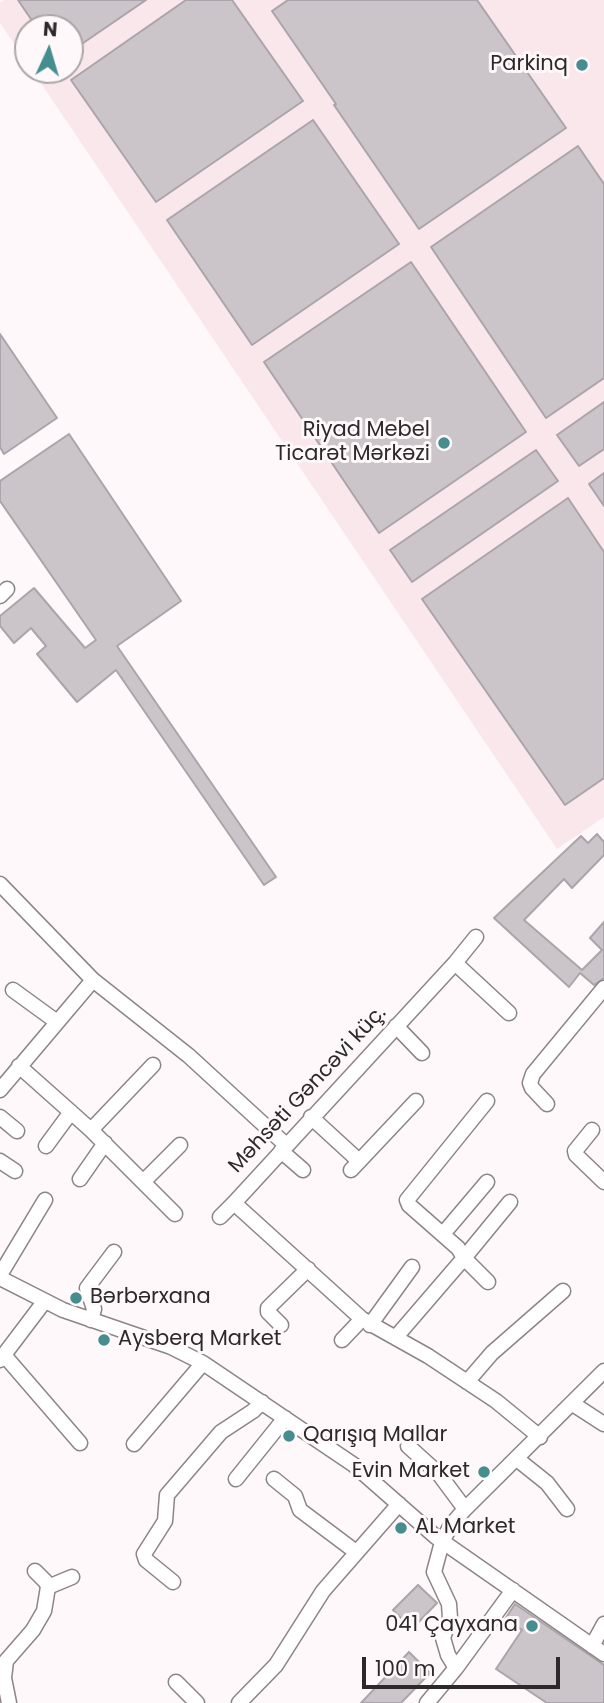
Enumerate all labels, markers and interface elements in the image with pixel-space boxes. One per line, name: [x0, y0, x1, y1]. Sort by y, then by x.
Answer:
north arrow: [14, 14, 84, 84]
text: N: [42, 16, 58, 44]
place label: Parkinq: [490, 52, 568, 78]
marker: Parkinq: [574, 57, 590, 73]
place label: Riyad Mebel Ticarət Mərkəzi: [275, 418, 430, 468]
marker: Riyad Mebel Ticarət Mərkəzi: [436, 435, 452, 451]
street label: Məhsəti Gəncəvi küç.: [224, 1001, 392, 1179]
place label: Bərbərxana: [90, 1285, 211, 1311]
marker: Bərbərxana: [68, 1290, 84, 1306]
place label: Aysberq Market: [118, 1327, 281, 1353]
marker: Aysberq Market: [96, 1332, 112, 1348]
place label: Qarışıq Mallar: [303, 1423, 447, 1449]
marker: Qarışıq Mallar: [281, 1428, 297, 1444]
place label: Evin Market: [352, 1459, 470, 1485]
marker: Evin Market: [476, 1464, 492, 1480]
place label: AL Market: [415, 1515, 515, 1541]
marker: AL Market: [393, 1520, 409, 1536]
place label: 041 Çayxana: [385, 1613, 518, 1639]
marker: 041 Çayxana: [524, 1618, 540, 1634]
scale bar: [366, 1644, 564, 1688]
text: 100 m: [375, 1654, 435, 1683]

